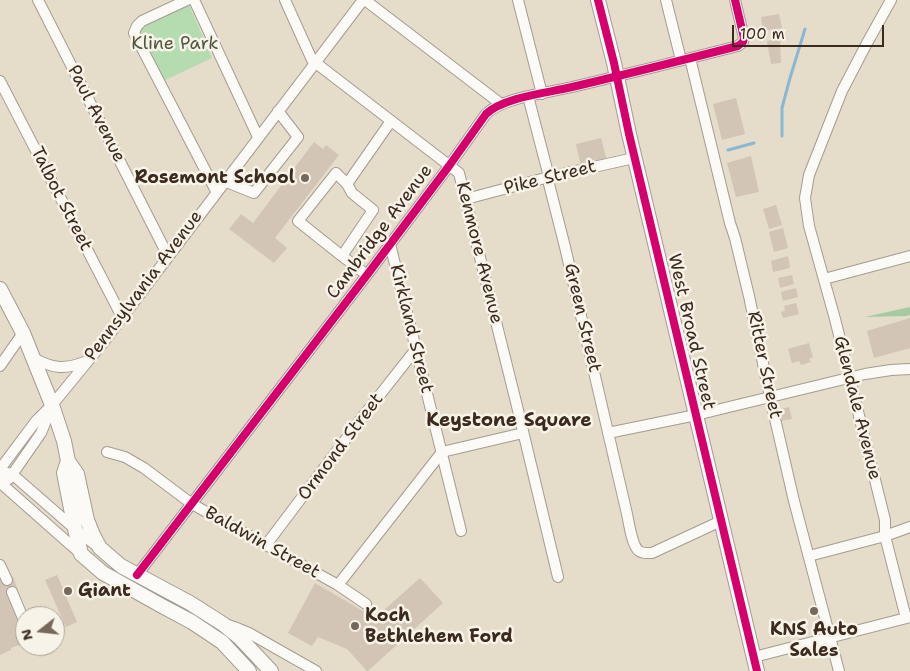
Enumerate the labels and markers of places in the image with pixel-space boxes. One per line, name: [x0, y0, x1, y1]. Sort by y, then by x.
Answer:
place label: Rosemont School: [134, 167, 295, 189]
marker: Rosemont School: [299, 172, 311, 184]
place label: Giant: [78, 580, 131, 602]
marker: Giant: [62, 585, 74, 597]
place label: Koch Bethlehem Ford: [365, 605, 513, 648]
marker: KNS Auto Sales: [808, 605, 820, 617]
place label: KNS Auto Sales: [770, 619, 858, 662]
marker: Koch Bethlehem Ford: [349, 620, 361, 632]

